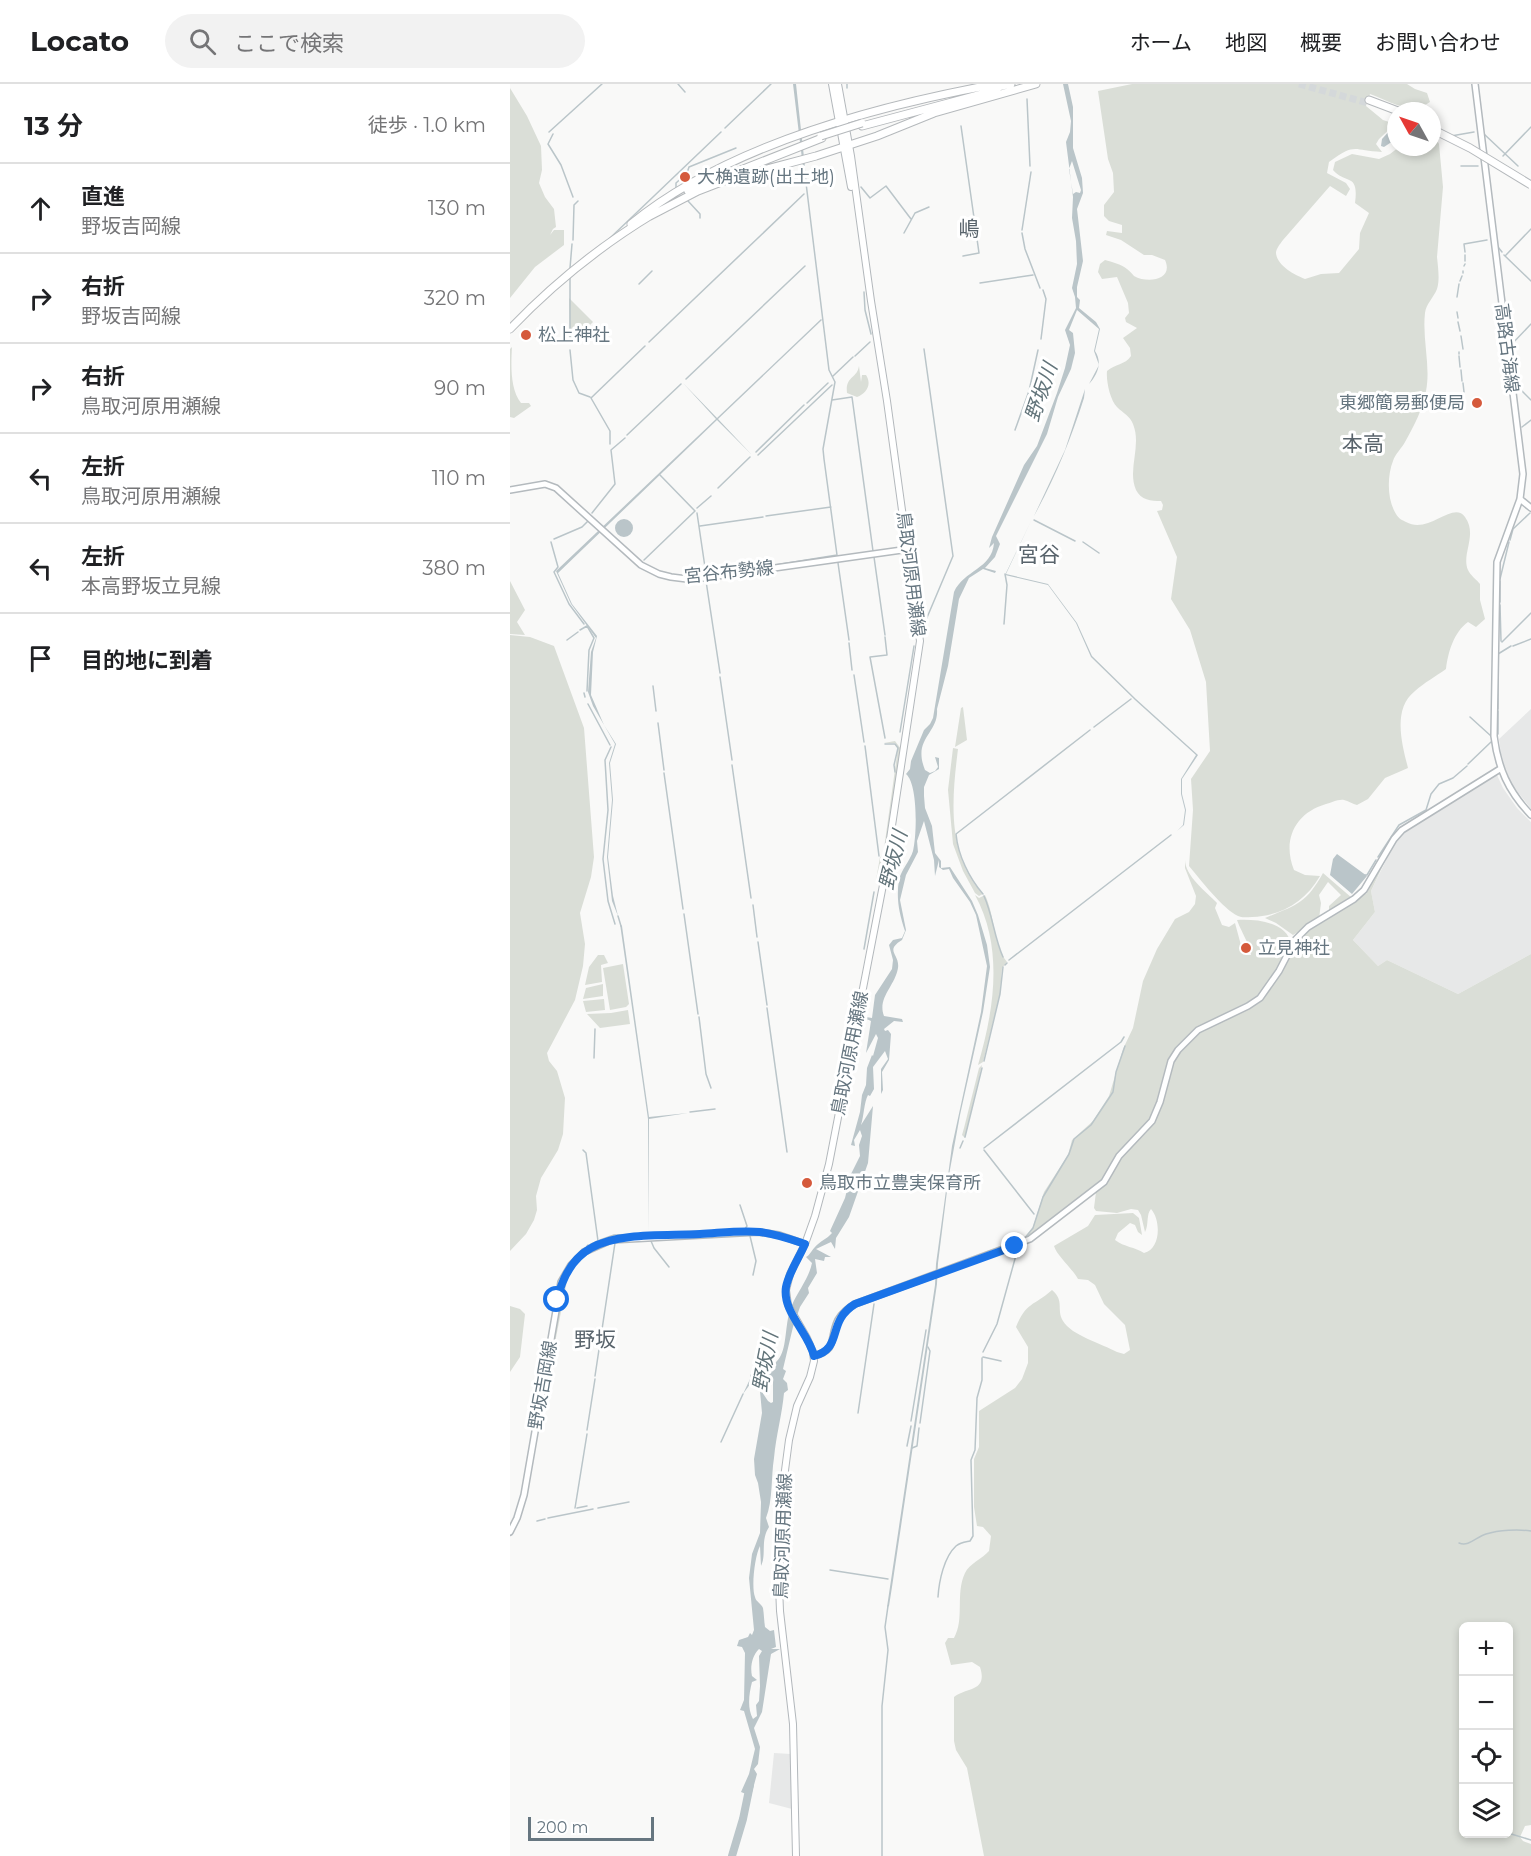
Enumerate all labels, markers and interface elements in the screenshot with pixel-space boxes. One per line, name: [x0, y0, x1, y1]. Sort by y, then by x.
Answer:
search box: [165, 14, 585, 68]
text: Locato: [30, 24, 129, 58]
icon: search: [186, 25, 219, 58]
text: ここで検索: [234, 30, 344, 57]
text: ホーム: [1130, 30, 1192, 55]
text: 地図: [1225, 30, 1267, 55]
text: 概要: [1300, 30, 1342, 55]
text: お問い合わせ: [1375, 30, 1501, 55]
north arrow: [1387, 102, 1441, 156]
text: 13 分: [24, 110, 83, 142]
text: 徒歩 · 1.0 km: [368, 113, 486, 137]
place label: 大桷遺跡(出土地): [697, 166, 835, 188]
marker: 大桷遺跡(出土地): [678, 170, 692, 184]
text: 直進: [81, 183, 125, 210]
icon: ahead: [24, 192, 57, 225]
text: 130 m: [428, 196, 486, 220]
text: 野坂吉岡線: [81, 214, 181, 238]
district label: 嶋: [959, 216, 980, 241]
text: 右折: [81, 273, 125, 300]
icon: right: [24, 282, 57, 315]
text: 320 m: [424, 286, 486, 310]
street label: 高路古海線: [1491, 302, 1523, 394]
text: 野坂吉岡線: [81, 304, 181, 328]
place label: 松上神社: [538, 324, 610, 346]
marker: 松上神社: [519, 328, 533, 342]
water label: 野坂川: [1020, 358, 1063, 424]
text: 右折: [81, 363, 125, 390]
icon: right: [24, 372, 57, 405]
text: 90 m: [434, 376, 486, 400]
place label: 東郷簡易郵便局: [1339, 392, 1465, 414]
text: 鳥取河原用瀬線: [81, 394, 221, 418]
marker: 東郷簡易郵便局: [1470, 396, 1484, 410]
district label: 本高: [1342, 431, 1384, 456]
text: 左折: [81, 453, 125, 480]
icon: left: [24, 462, 57, 495]
text: 110 m: [432, 466, 486, 490]
text: 鳥取河原用瀬線: [81, 484, 221, 508]
street label: 鳥取河原用瀬線: [892, 510, 930, 638]
district label: 宮谷: [1018, 542, 1060, 567]
text: 左折: [81, 543, 125, 570]
icon: left: [24, 552, 57, 585]
text: 380 m: [422, 556, 486, 580]
street label: 宮谷布勢線: [683, 556, 775, 588]
text: 本高野坂立見線: [81, 574, 221, 598]
icon: arrive: [24, 642, 57, 675]
text: 目的地に到着: [81, 647, 213, 674]
water label: 野坂川: [874, 826, 912, 892]
place label: 立見神社: [1258, 937, 1330, 959]
marker: 立見神社: [1239, 941, 1253, 955]
street label: 鳥取河原用瀬線: [827, 989, 873, 1117]
place label: 鳥取市立豊実保育所: [819, 1172, 981, 1194]
marker: 鳥取市立豊実保育所: [800, 1176, 814, 1190]
route end: [1001, 1232, 1027, 1258]
route start: [543, 1286, 569, 1312]
district label: 野坂: [574, 1327, 616, 1352]
water label: 野坂川: [747, 1328, 783, 1394]
street label: 野坂吉岡線: [524, 1339, 562, 1431]
street label: 鳥取河原用瀬線: [770, 1473, 796, 1599]
map controls: [1459, 1622, 1513, 1838]
button: +: [1459, 1622, 1513, 1676]
button: −: [1459, 1676, 1513, 1730]
button: locate: [1459, 1730, 1513, 1784]
button: layers: [1459, 1784, 1513, 1838]
scale bar: [528, 1814, 654, 1842]
text: 200 m: [537, 1818, 588, 1837]

